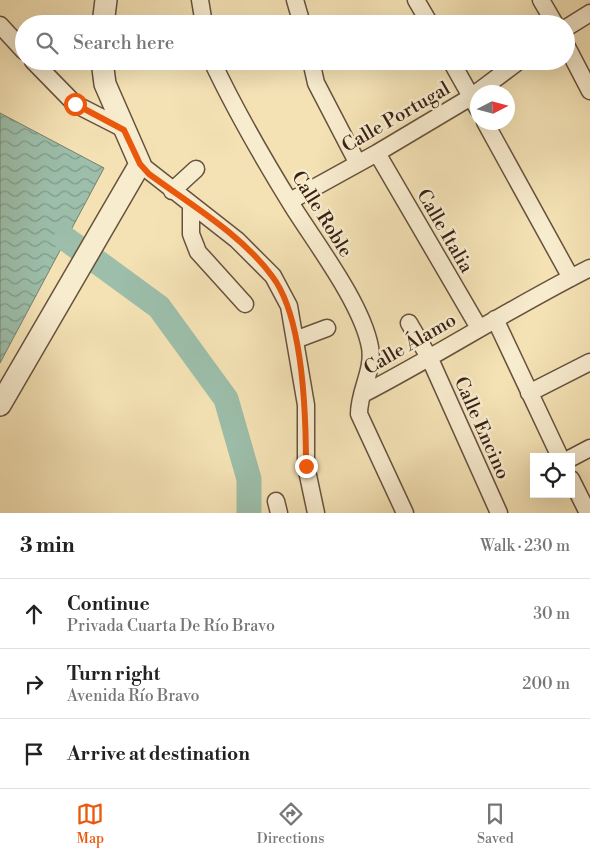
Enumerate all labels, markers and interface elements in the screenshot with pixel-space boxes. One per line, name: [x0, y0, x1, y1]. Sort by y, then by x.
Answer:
search box: [15, 15, 575, 70]
icon: search: [33, 29, 61, 57]
text: Search here: [73, 31, 174, 55]
street label: Calle Portugal: [338, 76, 455, 158]
north arrow: [470, 85, 515, 130]
route start: [64, 93, 87, 116]
street label: Calle Roble: [286, 166, 358, 262]
street label: Calle Italia: [411, 185, 479, 278]
street label: Calle Álamo: [359, 307, 461, 380]
street label: Calle Encino: [449, 373, 515, 483]
map controls: [530, 453, 575, 498]
button: locate: [530, 453, 575, 498]
route end: [295, 455, 318, 478]
text: 3 min: [20, 533, 75, 559]
text: Walk · 230 m: [480, 536, 570, 556]
text: Continue: [67, 592, 150, 616]
icon: ahead: [20, 600, 48, 628]
text: 30 m: [533, 604, 570, 624]
text: Privada Cuarta De Río Bravo: [67, 616, 275, 636]
text: Turn right: [67, 662, 160, 686]
icon: right: [20, 670, 48, 698]
text: 200 m: [522, 674, 570, 694]
text: Avenida Río Bravo: [67, 686, 200, 706]
icon: arrive: [20, 740, 48, 768]
text: Arrive at destination: [67, 742, 250, 766]
tab: Map: [76, 800, 104, 848]
tab: Directions: [257, 800, 324, 848]
tab: Saved: [477, 800, 514, 848]

